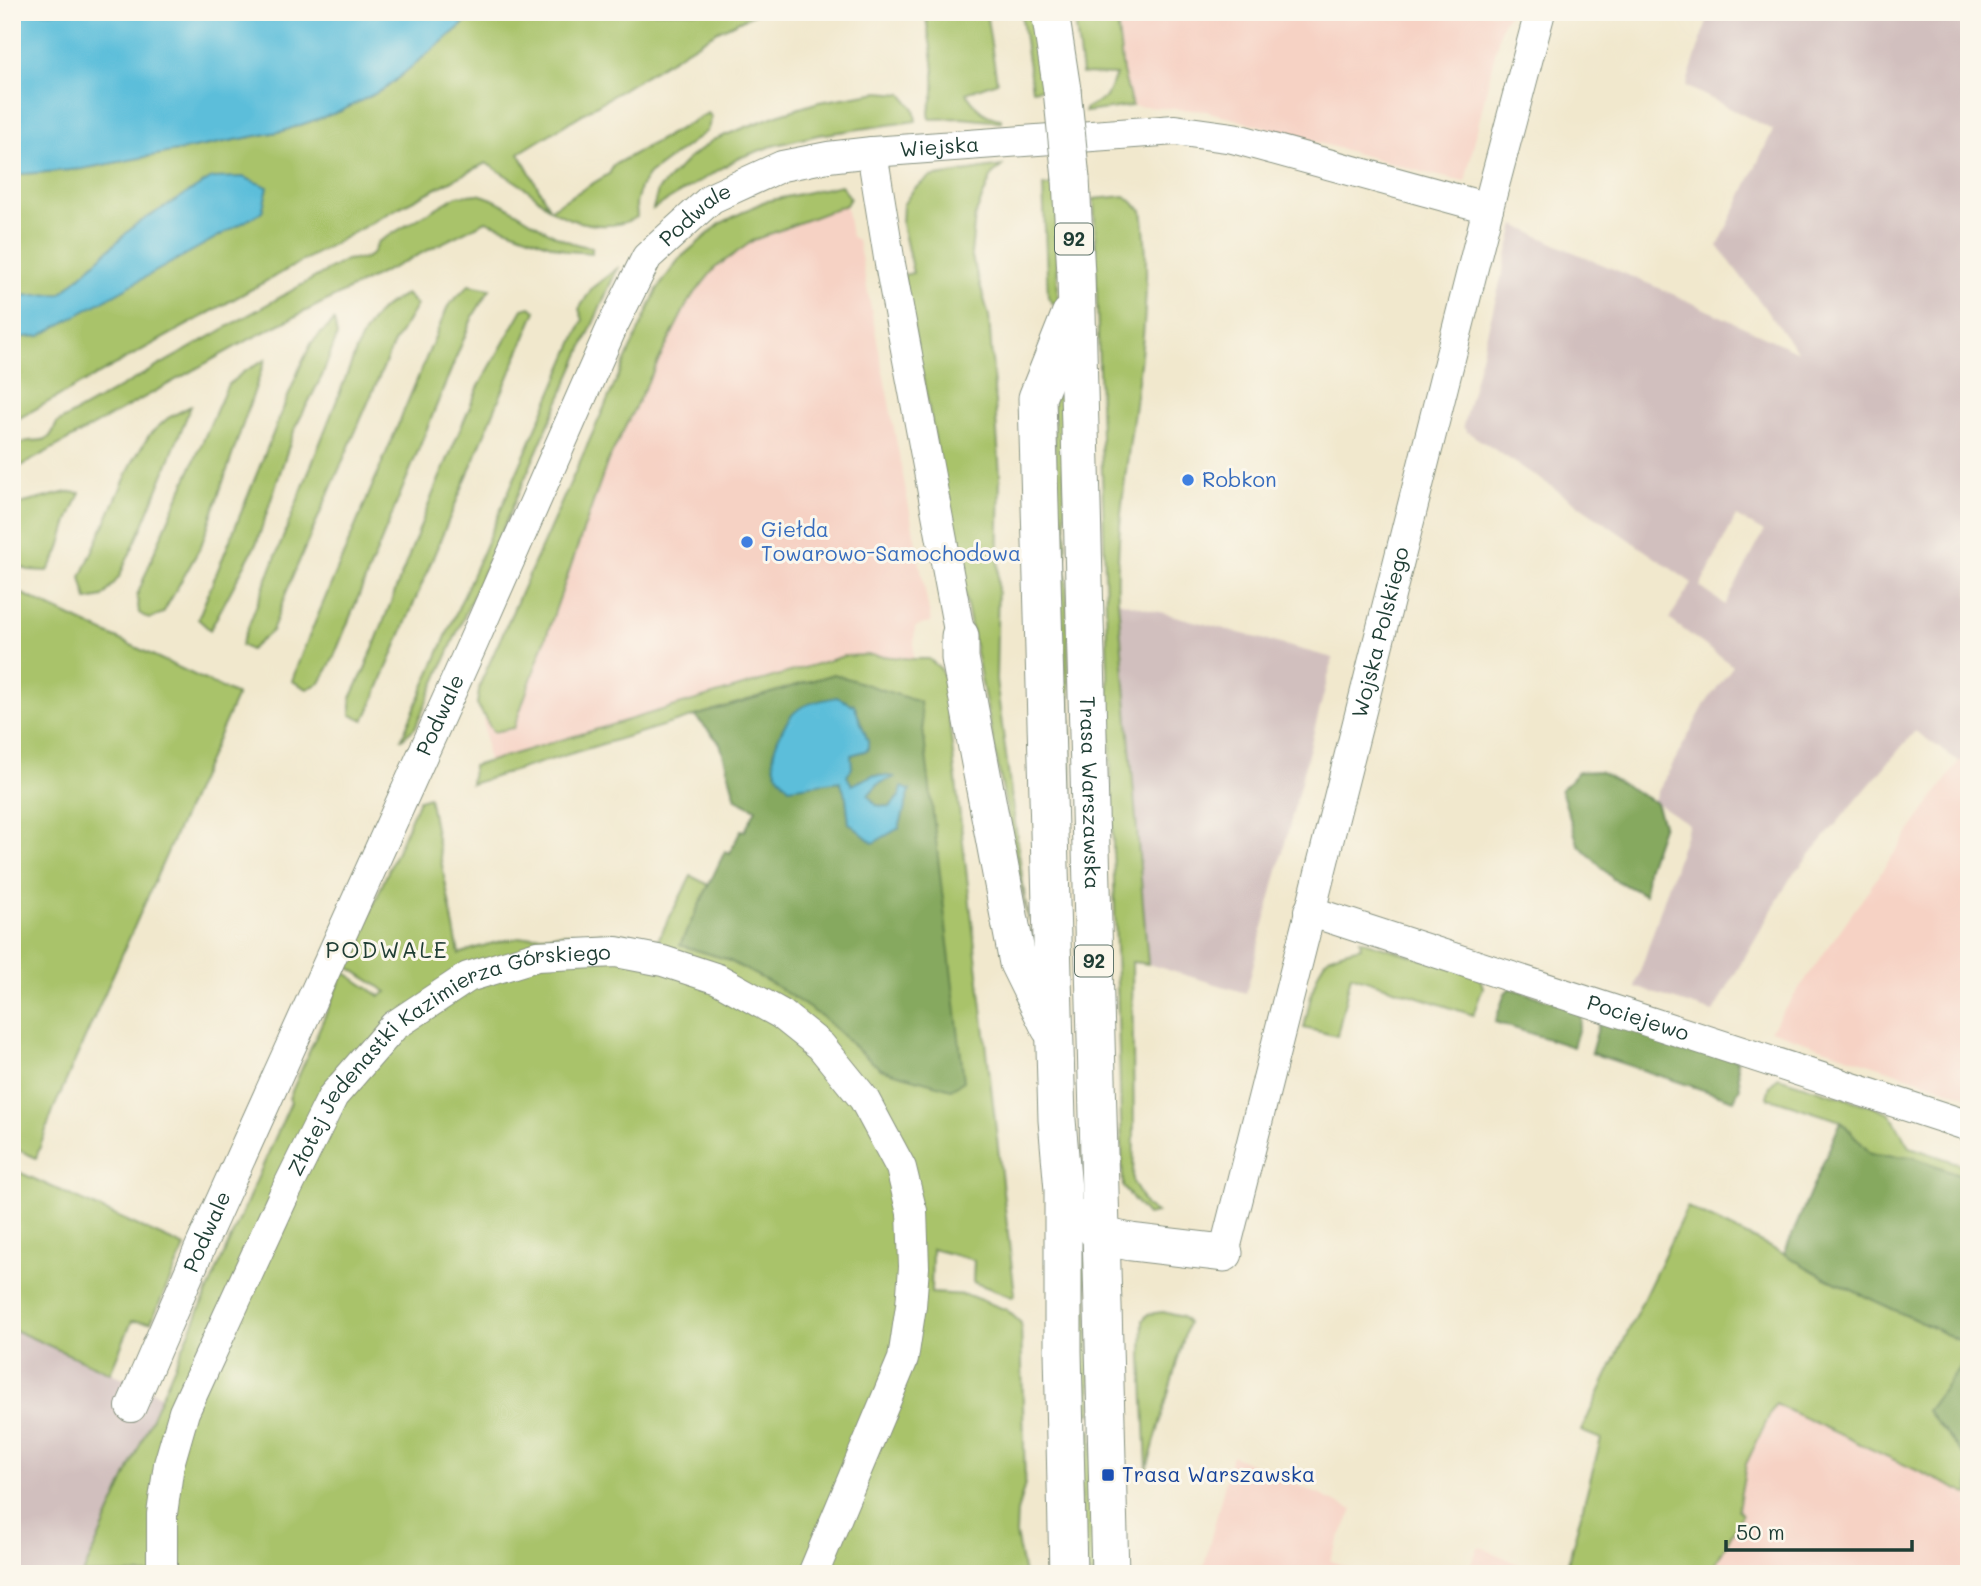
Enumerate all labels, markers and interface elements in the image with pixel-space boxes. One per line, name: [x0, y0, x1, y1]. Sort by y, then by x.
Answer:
street label: Wiejska: [899, 129, 980, 162]
street label: Podwale: [653, 176, 735, 252]
road number: 92: [1055, 224, 1093, 255]
place label: Robkon: [1202, 465, 1277, 492]
marker: Robkon: [1180, 472, 1196, 488]
place label: Giełda Towarowo-Samochodowa: [761, 515, 1021, 566]
marker: Giełda Towarowo-Samochodowa: [739, 534, 755, 550]
street label: Wojska Polskiego: [1345, 544, 1414, 720]
street label: Podwale: [409, 670, 469, 759]
street label: Trasa Warszawska: [1075, 696, 1107, 890]
district label: PODWALE: [325, 934, 449, 964]
street label: Złotej Jedenastki Kazimierza Górskiego: [281, 937, 611, 1180]
road number: 92: [1075, 945, 1113, 976]
street label: Pociejewo: [1584, 988, 1693, 1046]
street label: Podwale: [176, 1186, 236, 1276]
place label: Trasa Warszawska: [1122, 1460, 1315, 1487]
marker: Trasa Warszawska: [1100, 1467, 1116, 1483]
scale bar: [1726, 1509, 1911, 1553]
text: 50 m: [1736, 1518, 1785, 1545]

